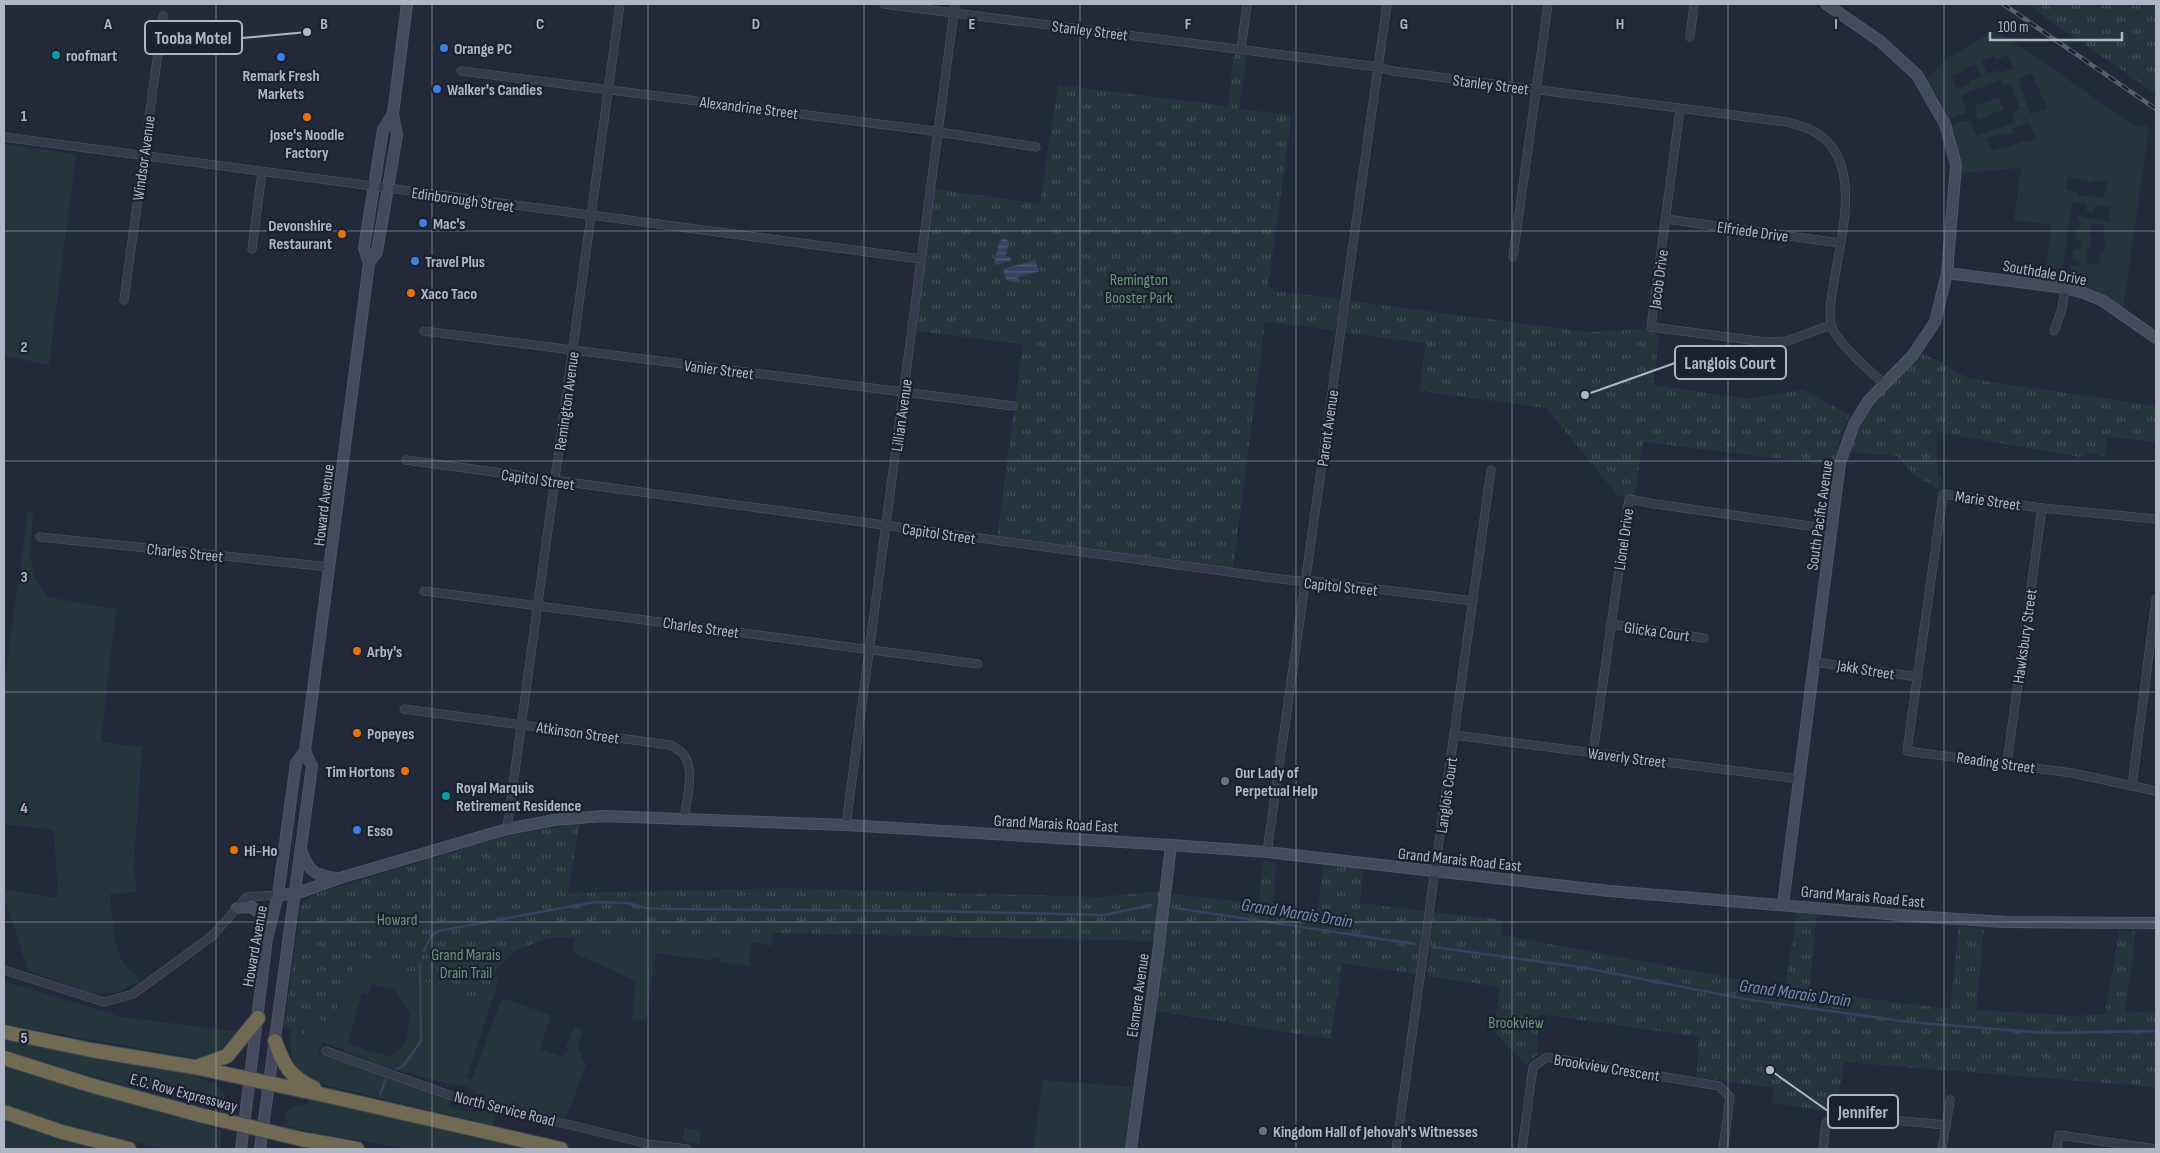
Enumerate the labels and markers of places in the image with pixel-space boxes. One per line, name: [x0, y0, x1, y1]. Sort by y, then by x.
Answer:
callout: Tooba Motel: [145, 21, 242, 54]
place label: Orange PC: [454, 40, 512, 59]
marker: Orange PC: [438, 42, 450, 54]
place label: roofmart: [66, 47, 117, 66]
marker: roofmart: [50, 49, 62, 61]
marker: Remark Fresh Markets: [275, 51, 287, 63]
place label: Remark Fresh Markets: [242, 67, 320, 104]
place label: Walker's Candies: [447, 81, 542, 100]
marker: Walker's Candies: [431, 83, 443, 95]
marker: Jose's Noodle Factory: [301, 111, 313, 123]
place label: Jose's Noodle Factory: [269, 126, 344, 163]
place label: Mac's: [433, 215, 465, 234]
place label: Devonshire Restaurant: [268, 217, 332, 254]
marker: Mac's: [417, 217, 429, 229]
marker: Devonshire Restaurant: [336, 228, 348, 240]
place label: Travel Plus: [425, 253, 485, 272]
marker: Travel Plus: [409, 255, 421, 267]
place label: Xaco Taco: [420, 285, 477, 304]
marker: Xaco Taco: [405, 287, 417, 299]
callout: Langlois Court: [1675, 346, 1786, 379]
place label: Arby's: [366, 643, 402, 662]
marker: Arby's: [351, 645, 363, 657]
place label: Popeyes: [367, 725, 414, 744]
marker: Popeyes: [351, 727, 363, 739]
place label: Tim Hortons: [326, 763, 395, 782]
place label: Our Lady of Perpetual Help: [1235, 764, 1318, 801]
marker: Tim Hortons: [399, 765, 411, 777]
marker: Our Lady of Perpetual Help: [1219, 775, 1231, 787]
place label: Royal Marquis Retirement Residence: [456, 779, 582, 816]
marker: Royal Marquis Retirement Residence: [440, 790, 452, 802]
place label: Esso: [367, 822, 393, 841]
marker: Esso: [351, 824, 363, 836]
place label: Hi-Ho: [244, 842, 277, 861]
marker: Hi-Ho: [228, 844, 240, 856]
callout: Jennifer: [1828, 1095, 1898, 1128]
place label: Kingdom Hall of Jehovah's Witnesses: [1273, 1123, 1478, 1142]
marker: Kingdom Hall of Jehovah's Witnesses: [1257, 1125, 1269, 1137]

